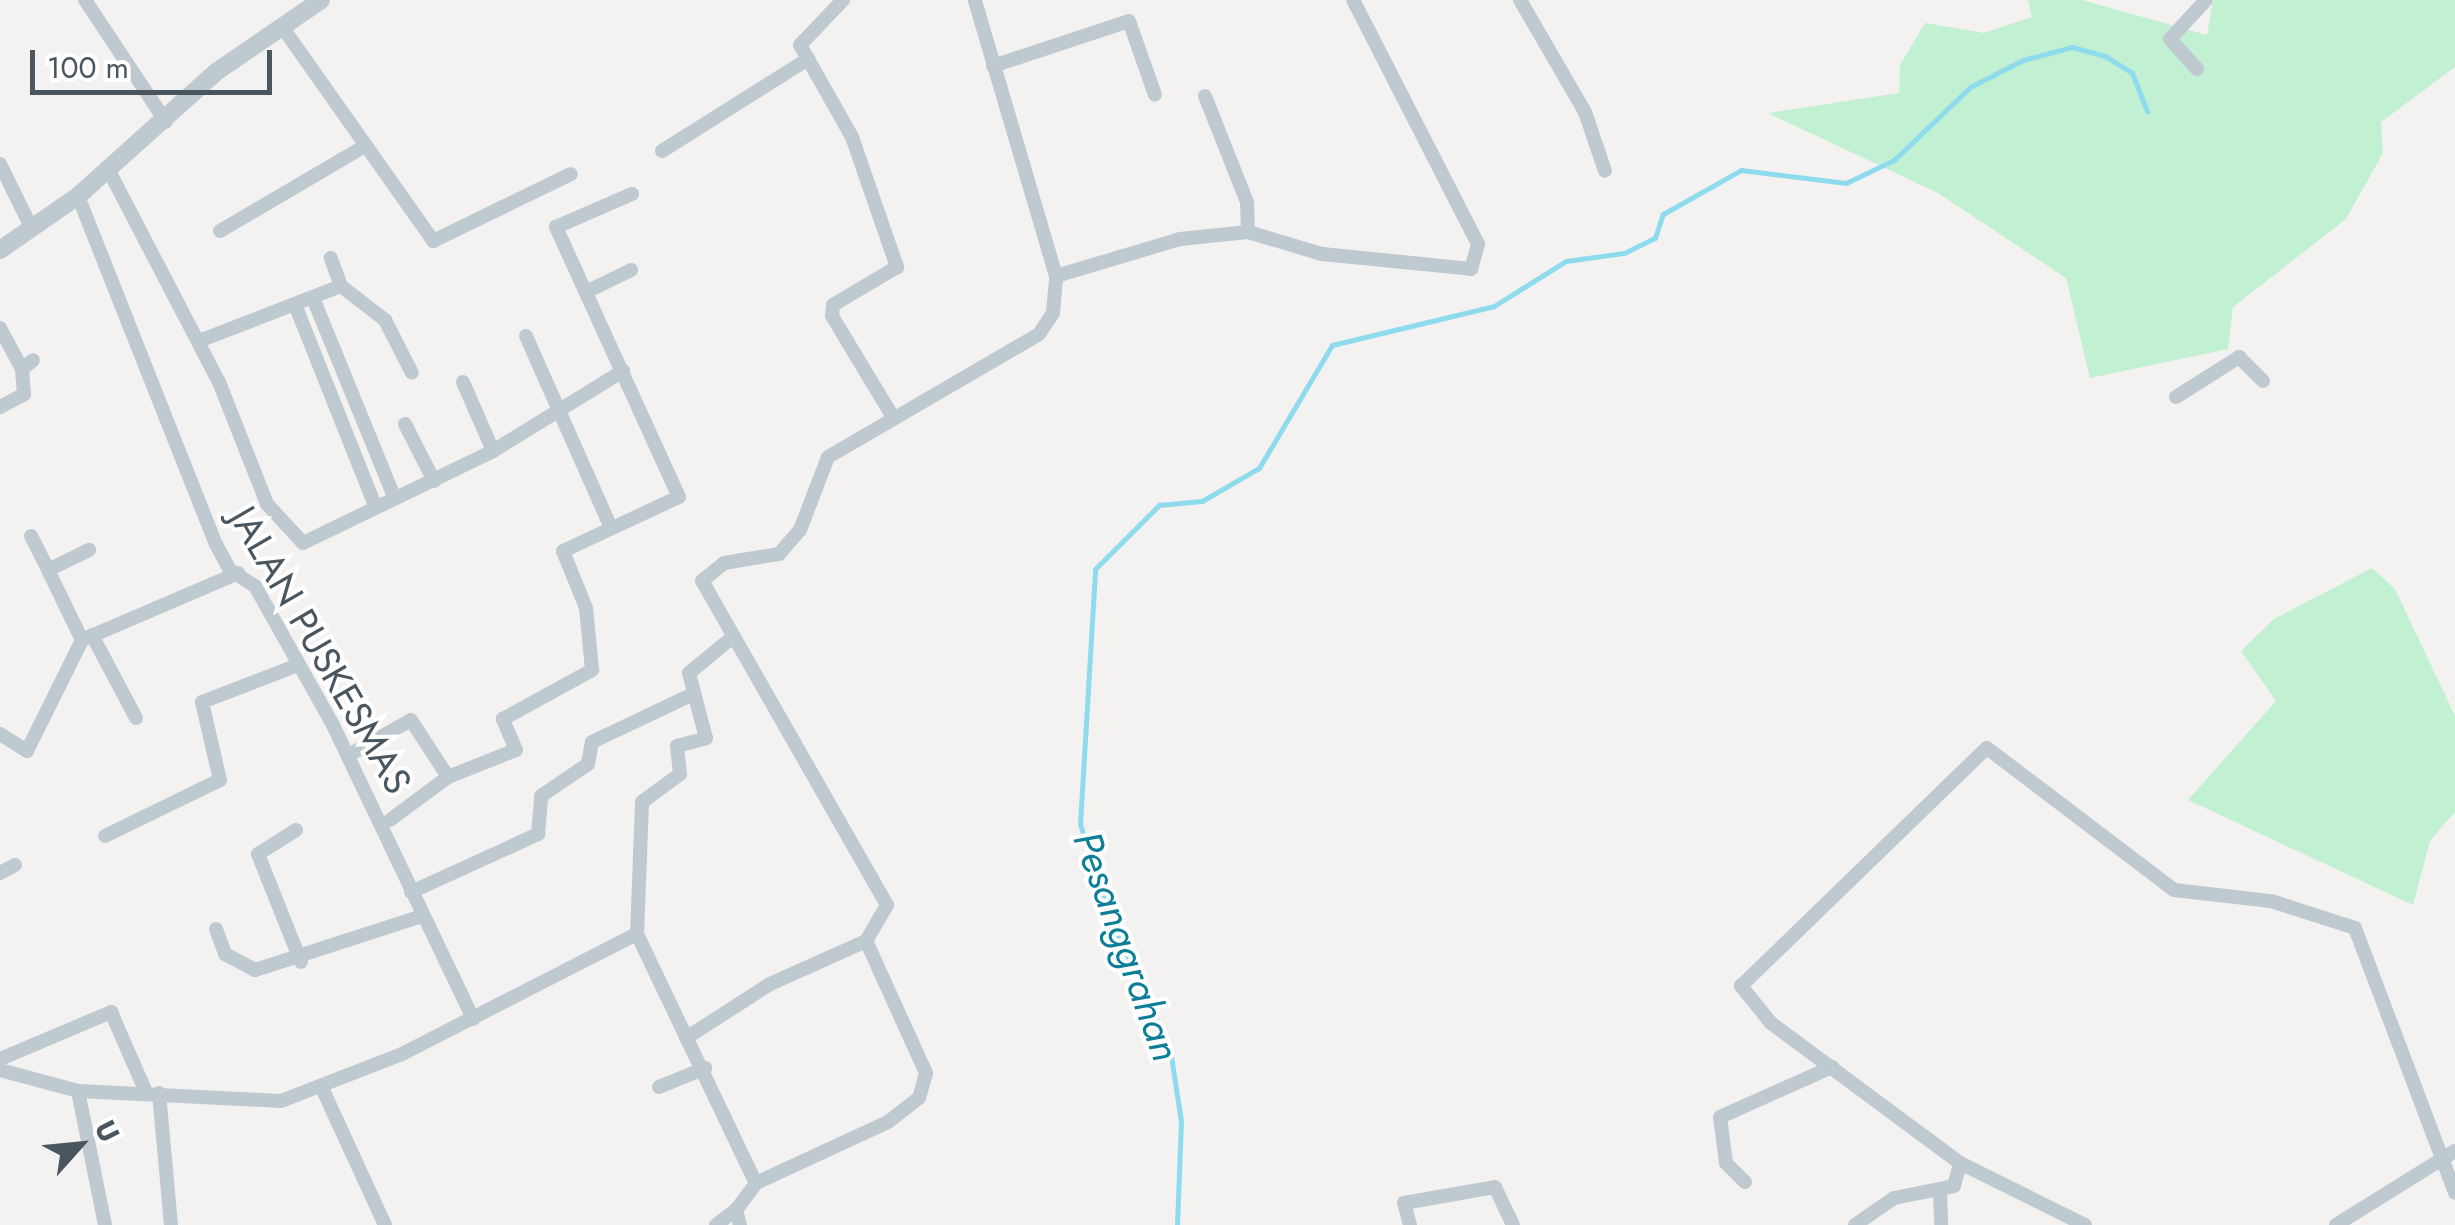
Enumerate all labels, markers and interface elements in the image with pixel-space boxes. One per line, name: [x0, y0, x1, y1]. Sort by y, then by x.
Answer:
scale bar: [35, 30, 278, 92]
text: 100 m: [47, 46, 129, 89]
street label: JALAN PUSKESMAS: [220, 498, 422, 802]
water label: Pesanggrahan: [1063, 825, 1191, 1067]
north arrow: [30, 1095, 130, 1195]
text: U: [84, 1113, 130, 1149]

